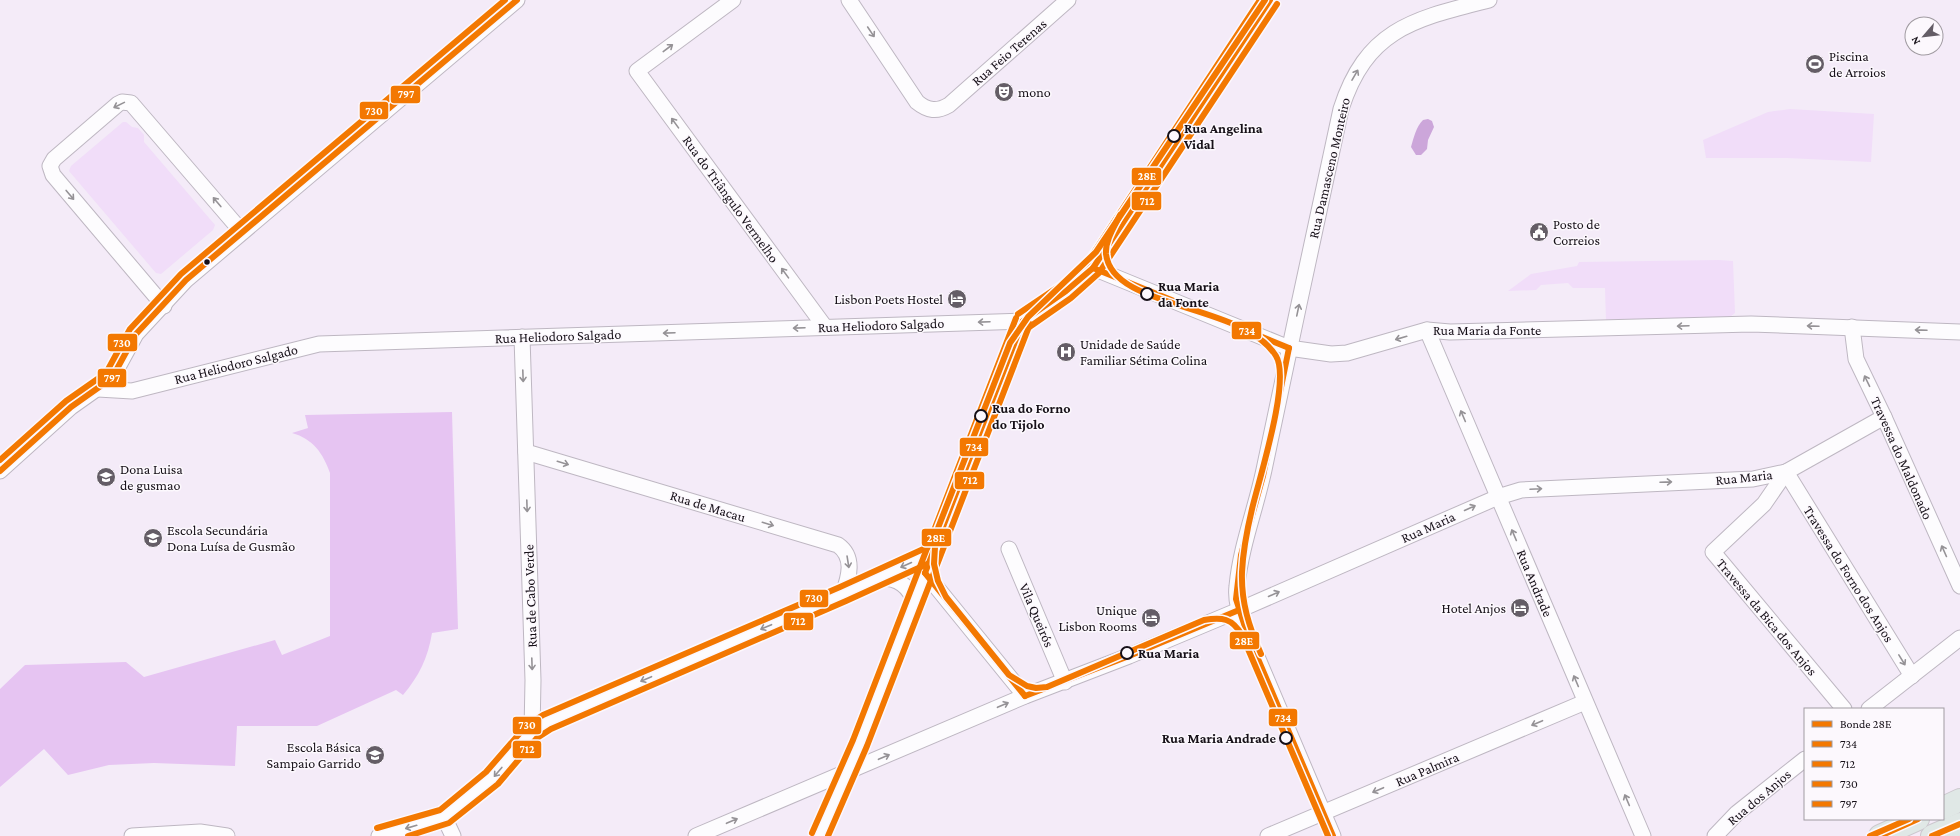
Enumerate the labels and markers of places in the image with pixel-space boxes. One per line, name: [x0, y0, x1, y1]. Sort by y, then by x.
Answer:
place label: Piscina de Arroios: [1829, 48, 1886, 80]
sports icon: Piscina de Arroios: [1804, 53, 1826, 75]
theatre icon: mono: [993, 81, 1015, 103]
place label: mono: [1018, 84, 1051, 100]
place label: Rua Angelina Vidal: [1183, 120, 1263, 152]
marker: Rua Angelina Vidal: [1167, 129, 1181, 143]
place label: Posto de Correios: [1553, 216, 1600, 248]
public building icon: Posto de Correios: [1528, 221, 1550, 243]
unlabelled marker: [202, 257, 212, 267]
place label: Rua Maria da Fonte: [1158, 278, 1219, 310]
marker: Rua Maria da Fonte: [1140, 287, 1154, 301]
hotel icon: Lisbon Poets Hostel: [946, 288, 968, 310]
place label: Lisbon Poets Hostel: [834, 291, 943, 307]
place label: Unidade de Saúde Familiar Sétima Colina: [1080, 336, 1208, 368]
hospital icon: Unidade de Saúde Familiar Sétima Colina: [1055, 341, 1077, 363]
place label: Rua do Forno do Tijolo: [992, 400, 1071, 433]
marker: Rua do Forno do Tijolo: [974, 409, 988, 423]
place label: Dona Luisa de gusmao: [120, 461, 183, 493]
school or university icon: Dona Luisa de gusmao: [95, 466, 117, 488]
place label: Escola Secundária Dona Luísa de Gusmão: [167, 522, 295, 554]
school or university icon: Escola Secundária Dona Luísa de Gusmão: [142, 527, 164, 549]
hotel icon: Hotel Anjos: [1509, 597, 1531, 619]
place label: Hotel Anjos: [1441, 600, 1506, 617]
place label: Unique Lisbon Rooms: [1058, 602, 1137, 634]
hotel icon: Unique Lisbon Rooms: [1140, 607, 1162, 629]
place label: Rua Maria: [1138, 645, 1199, 661]
marker: Rua Maria: [1120, 646, 1134, 660]
place label: Rua Maria Andrade: [1162, 730, 1276, 746]
marker: Rua Maria Andrade: [1279, 731, 1293, 745]
place label: Escola Básica Sampaio Garrido: [266, 739, 362, 771]
school or university icon: Escola Básica Sampaio Garrido: [364, 744, 386, 766]

